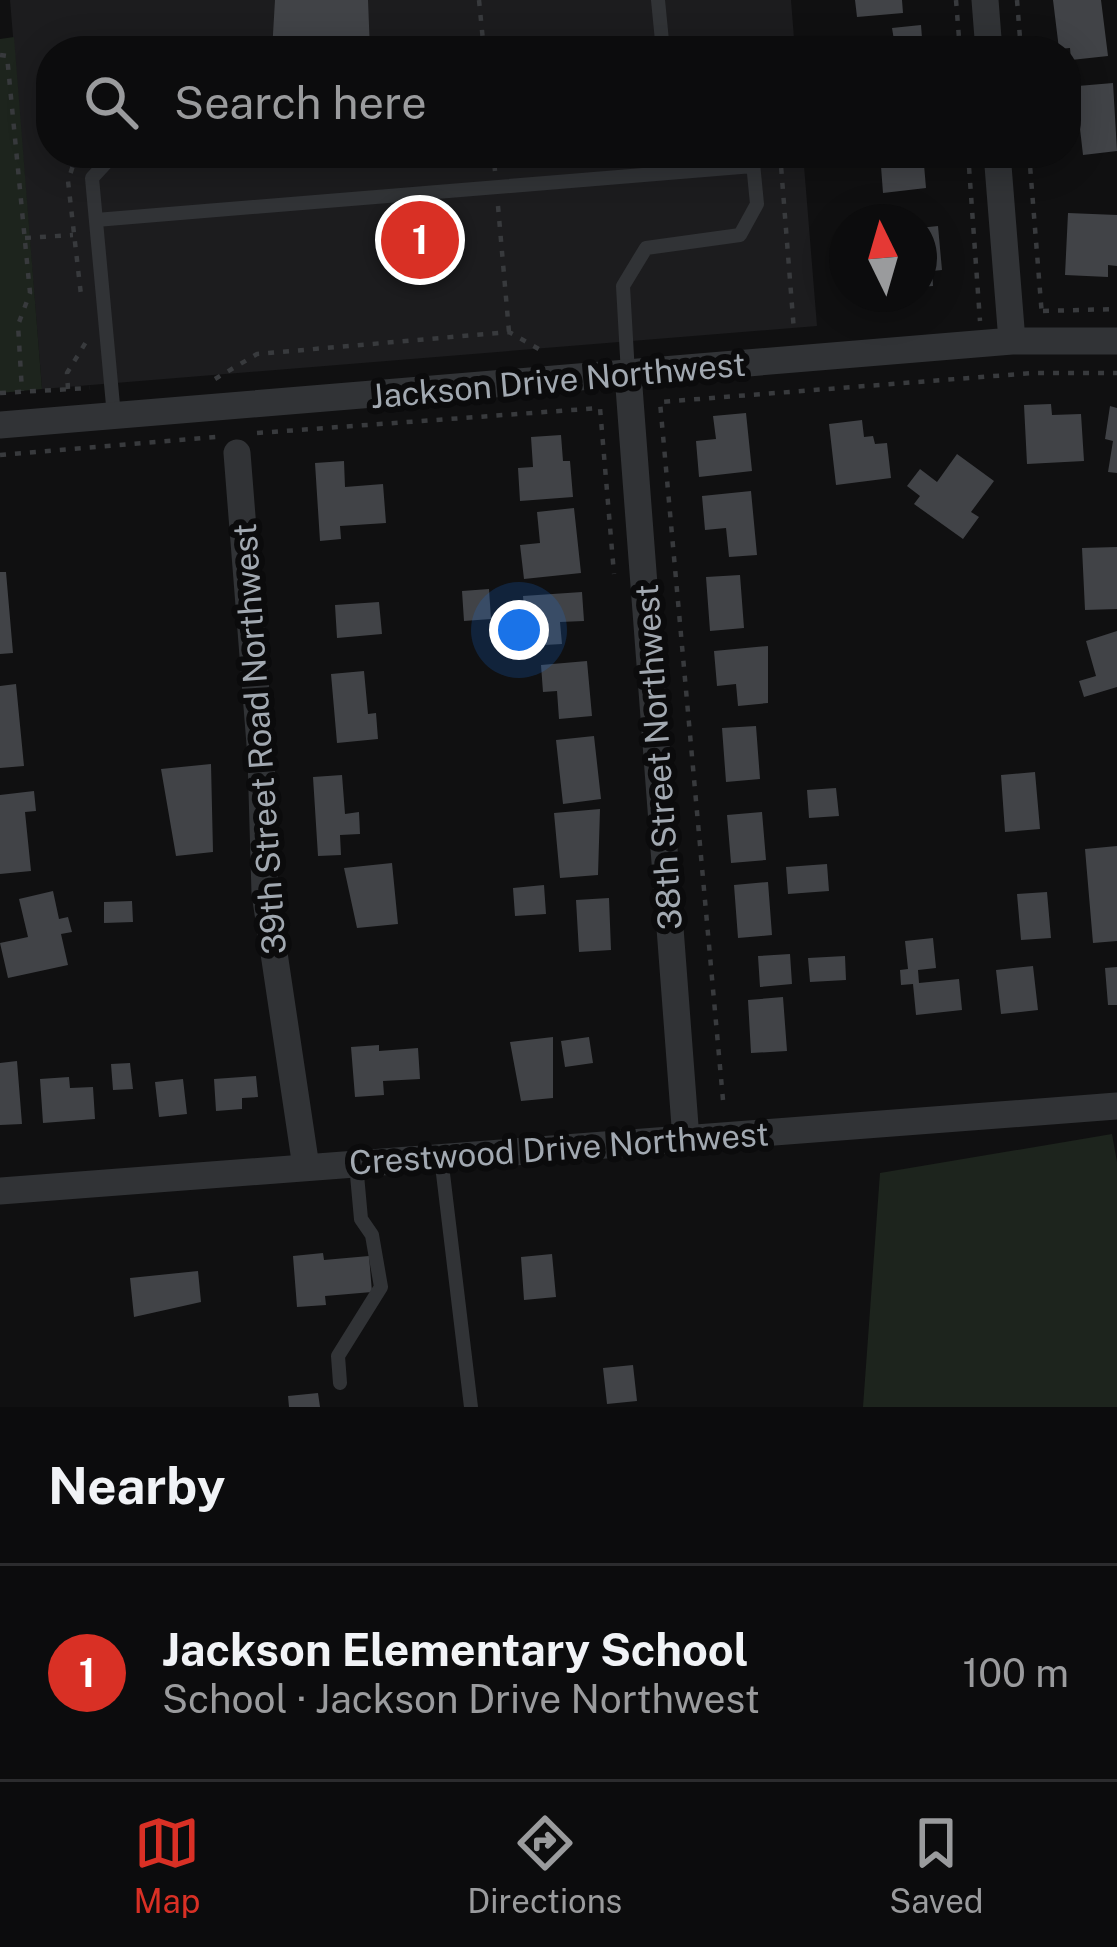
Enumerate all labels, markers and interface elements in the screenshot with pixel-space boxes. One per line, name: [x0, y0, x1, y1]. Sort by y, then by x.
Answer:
search box: [36, 36, 1081, 168]
icon: search: [78, 69, 144, 135]
text: Search here: [174, 76, 427, 129]
pin: 1: [381, 195, 459, 285]
north arrow: [829, 204, 937, 312]
street label: Jackson Drive Northwest: [369, 345, 747, 415]
street label: 39th Street Road Northwest: [225, 522, 293, 956]
street label: 38th Street Northwest: [627, 583, 689, 931]
your location: [489, 600, 549, 660]
street label: Crestwood Drive Northwest: [348, 1114, 770, 1182]
text: Nearby: [48, 1456, 225, 1515]
text: Jackson Elementary School: [162, 1623, 749, 1676]
text: 1: [79, 1650, 95, 1696]
text: 100 m: [962, 1650, 1069, 1696]
text: School · Jackson Drive Northwest: [162, 1676, 760, 1722]
tab: Map: [133, 1810, 200, 1920]
tab: Directions: [467, 1810, 622, 1920]
tab: Saved: [889, 1810, 984, 1920]

